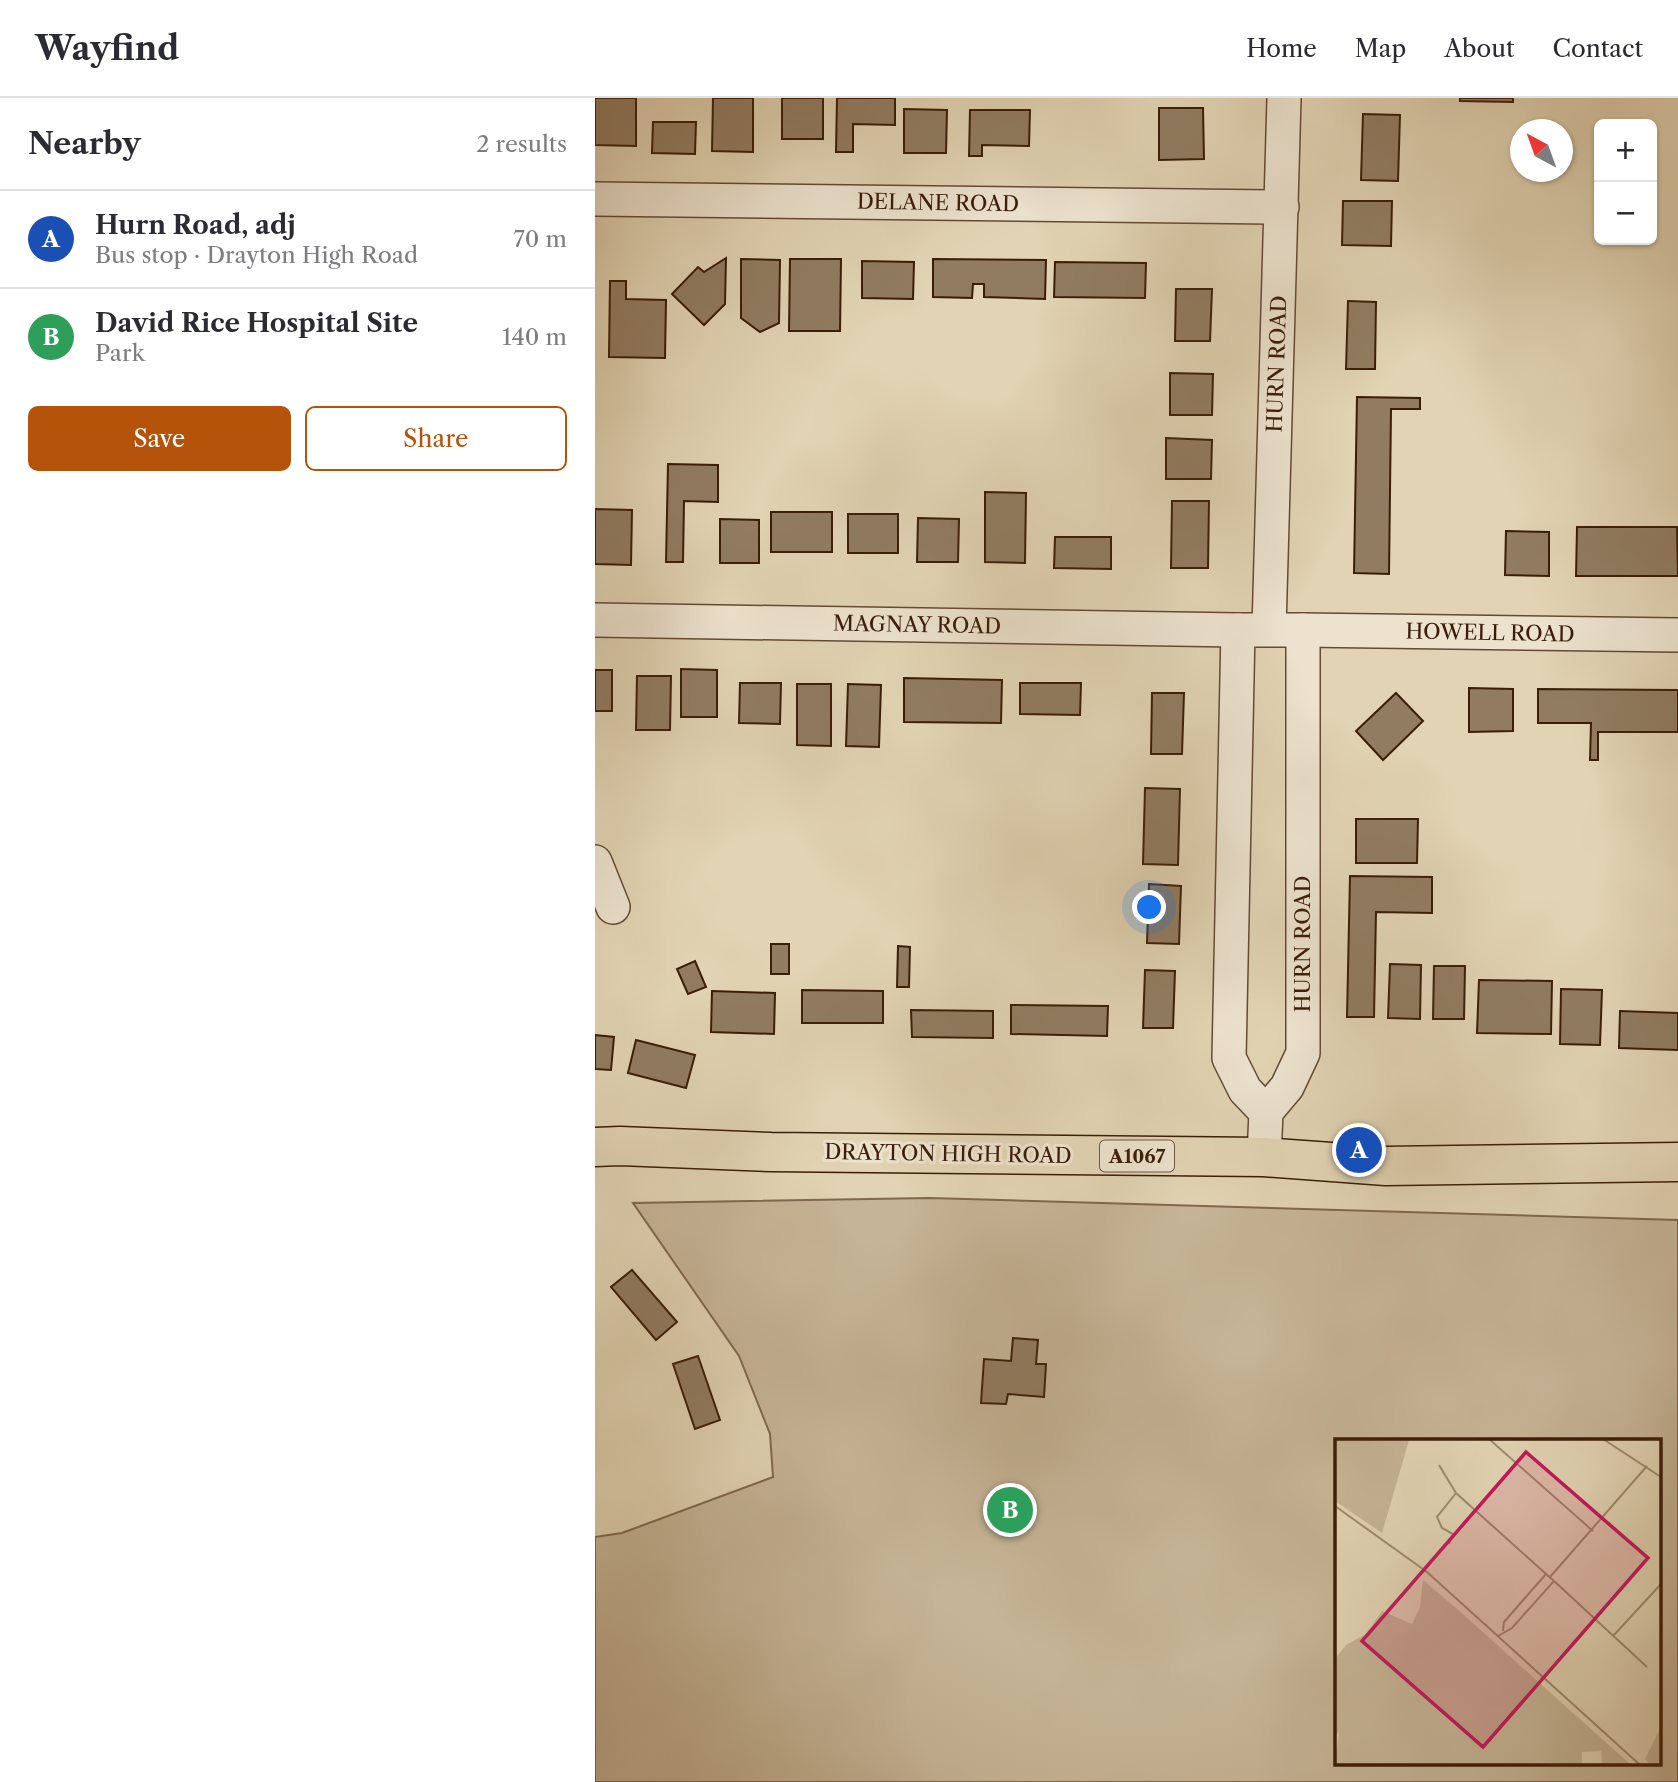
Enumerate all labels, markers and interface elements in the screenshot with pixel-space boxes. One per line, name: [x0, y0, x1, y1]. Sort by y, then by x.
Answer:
text: Wayfind: [35, 28, 179, 69]
text: Home: [1246, 34, 1317, 63]
text: Map: [1355, 34, 1406, 63]
text: About: [1444, 34, 1515, 63]
text: Contact: [1553, 34, 1643, 63]
north arrow: [1510, 119, 1573, 182]
map controls: [1594, 119, 1657, 245]
button: +: [1594, 119, 1657, 182]
text: Nearby: [28, 125, 141, 162]
text: 2 results: [476, 130, 567, 158]
button: −: [1594, 182, 1657, 245]
street label: DELANE ROAD: [857, 189, 1019, 216]
text: Hurn Road, adj: [95, 209, 296, 241]
text: A: [42, 225, 60, 253]
text: 70 m: [514, 225, 567, 253]
text: Bus stop · Drayton High Road: [95, 241, 418, 269]
street label: HURN ROAD: [1262, 295, 1291, 433]
text: David Rice Hospital Site: [95, 307, 418, 339]
text: B: [42, 323, 60, 351]
text: 140 m: [502, 323, 567, 351]
text: Park: [95, 339, 145, 367]
button: Save: [28, 406, 291, 471]
button: Share: [305, 406, 567, 471]
street label: MAGNAY ROAD: [833, 611, 1001, 638]
street label: HOWELL ROAD: [1405, 619, 1575, 646]
street label: HURN ROAD: [1290, 876, 1315, 1012]
your location: [1132, 890, 1166, 924]
pin: A: [1336, 1124, 1382, 1176]
street label: DRAYTON HIGH ROAD: [824, 1139, 1072, 1168]
road number: A1067: [1100, 1140, 1174, 1172]
inset map: [1335, 1439, 1661, 1764]
pin: B: [987, 1484, 1033, 1536]

